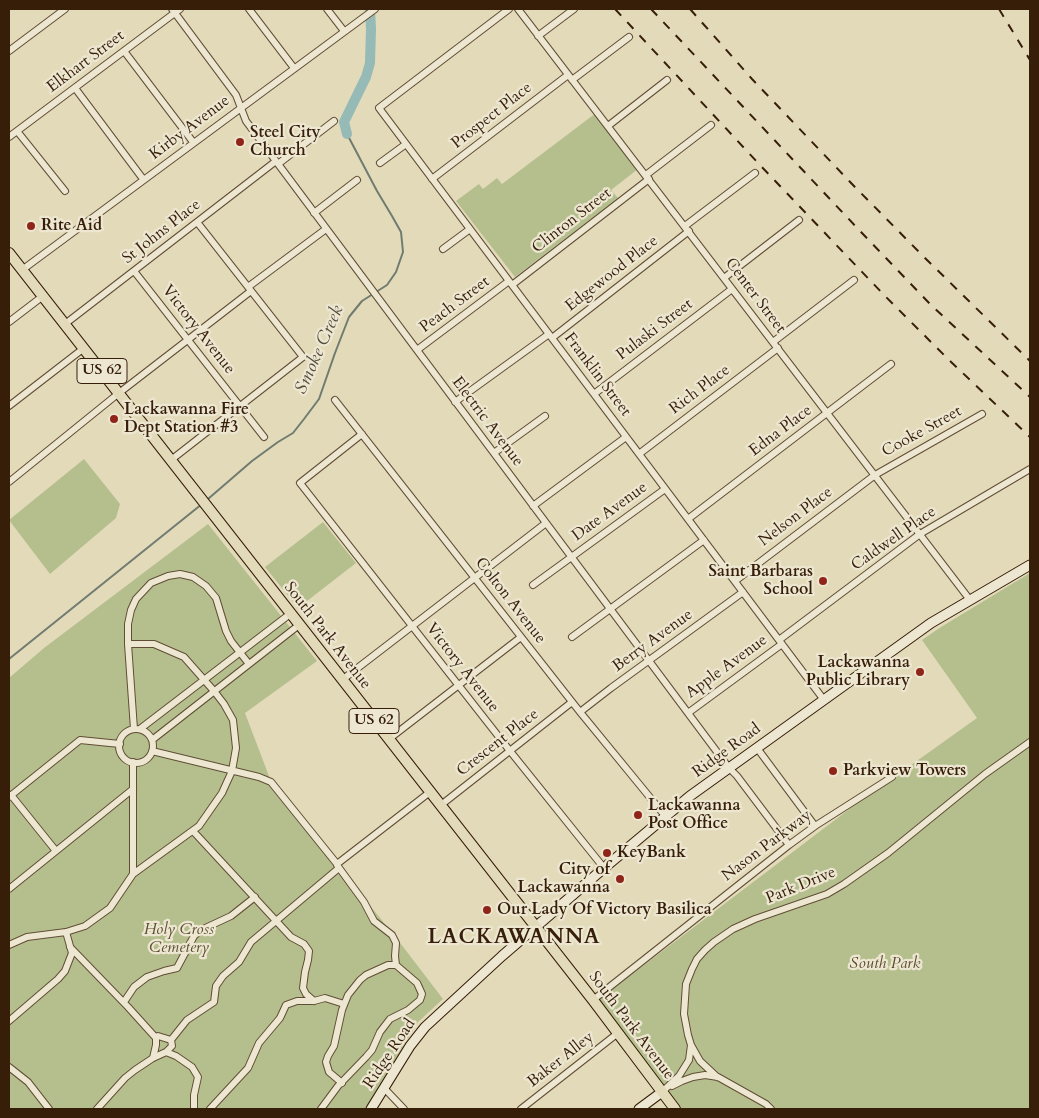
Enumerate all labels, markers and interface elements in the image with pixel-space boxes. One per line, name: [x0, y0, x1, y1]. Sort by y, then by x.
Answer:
street label: Elkhart Street: [44, 27, 128, 97]
street label: Prospect Place: [448, 79, 536, 153]
street label: Kirby Avenue: [146, 92, 234, 164]
place label: Steel City Church: [250, 123, 321, 161]
marker: Steel City Church: [234, 136, 246, 148]
street label: Clinton Street: [528, 184, 616, 258]
street label: St Johns Place: [119, 196, 205, 268]
place label: Rite Aid: [41, 216, 102, 236]
marker: Rite Aid: [25, 220, 37, 232]
street label: Edgewood Place: [562, 232, 662, 316]
street label: Center Street: [720, 254, 790, 338]
street label: Peach Street: [416, 273, 494, 337]
street label: Victory Avenue: [157, 282, 239, 378]
street label: Pulaski Street: [613, 295, 697, 365]
water label: Smoke Creek: [291, 302, 349, 398]
street label: Franklin Street: [559, 329, 635, 421]
road number: US 62: [77, 358, 127, 384]
street label: Rich Place: [666, 361, 734, 419]
street label: Electric Avenue: [447, 373, 527, 471]
place label: Lackawanna Fire Dept Station #3: [124, 400, 249, 438]
street label: Edna Place: [746, 401, 816, 461]
street label: Cooke Street: [879, 402, 965, 462]
marker: Lackawanna Fire Dept Station #3: [108, 413, 120, 425]
street label: Date Avenue: [569, 478, 651, 546]
street label: Nelson Place: [755, 483, 837, 551]
street label: Caldwell Place: [848, 503, 940, 575]
street label: Colton Avenue: [470, 554, 550, 648]
place label: Saint Barbaras School: [708, 562, 813, 600]
marker: Saint Barbaras School: [817, 575, 829, 587]
street label: South Park Avenue: [279, 579, 375, 693]
street label: Berry Avenue: [609, 605, 697, 677]
street label: Victory Avenue: [421, 620, 503, 716]
street label: Apple Avenue: [683, 631, 771, 703]
place label: Lackawanna Public Library: [806, 653, 910, 691]
marker: Lackawanna Public Library: [914, 666, 926, 678]
street label: Crescent Place: [453, 705, 543, 781]
road number: US 62: [349, 708, 399, 734]
street label: Ridge Road: [689, 720, 765, 782]
place label: Parkview Towers: [843, 761, 966, 781]
marker: Parkview Towers: [827, 765, 839, 777]
place label: Lackawanna Post Office: [648, 796, 741, 834]
street label: Nason Parkway: [719, 806, 815, 886]
marker: Lackawanna Post Office: [632, 809, 644, 821]
place label: KeyBank: [617, 843, 686, 863]
marker: KeyBank: [601, 847, 613, 859]
place label: City of Lackawanna: [517, 860, 610, 898]
street label: Park Drive: [763, 863, 839, 909]
marker: City of Lackawanna: [614, 873, 626, 885]
place label: Our Lady Of Victory Basilica: [497, 900, 712, 920]
marker: Our Lady Of Victory Basilica: [481, 904, 493, 916]
park label: Holy Cross Cemetery: [144, 920, 214, 958]
district label: LACKAWANNA: [426, 925, 602, 951]
park label: South Park: [850, 954, 920, 974]
street label: South Park Avenue: [584, 968, 678, 1084]
street label: Ridge Road: [360, 1016, 420, 1092]
street label: Baker Alley: [524, 1028, 598, 1092]

